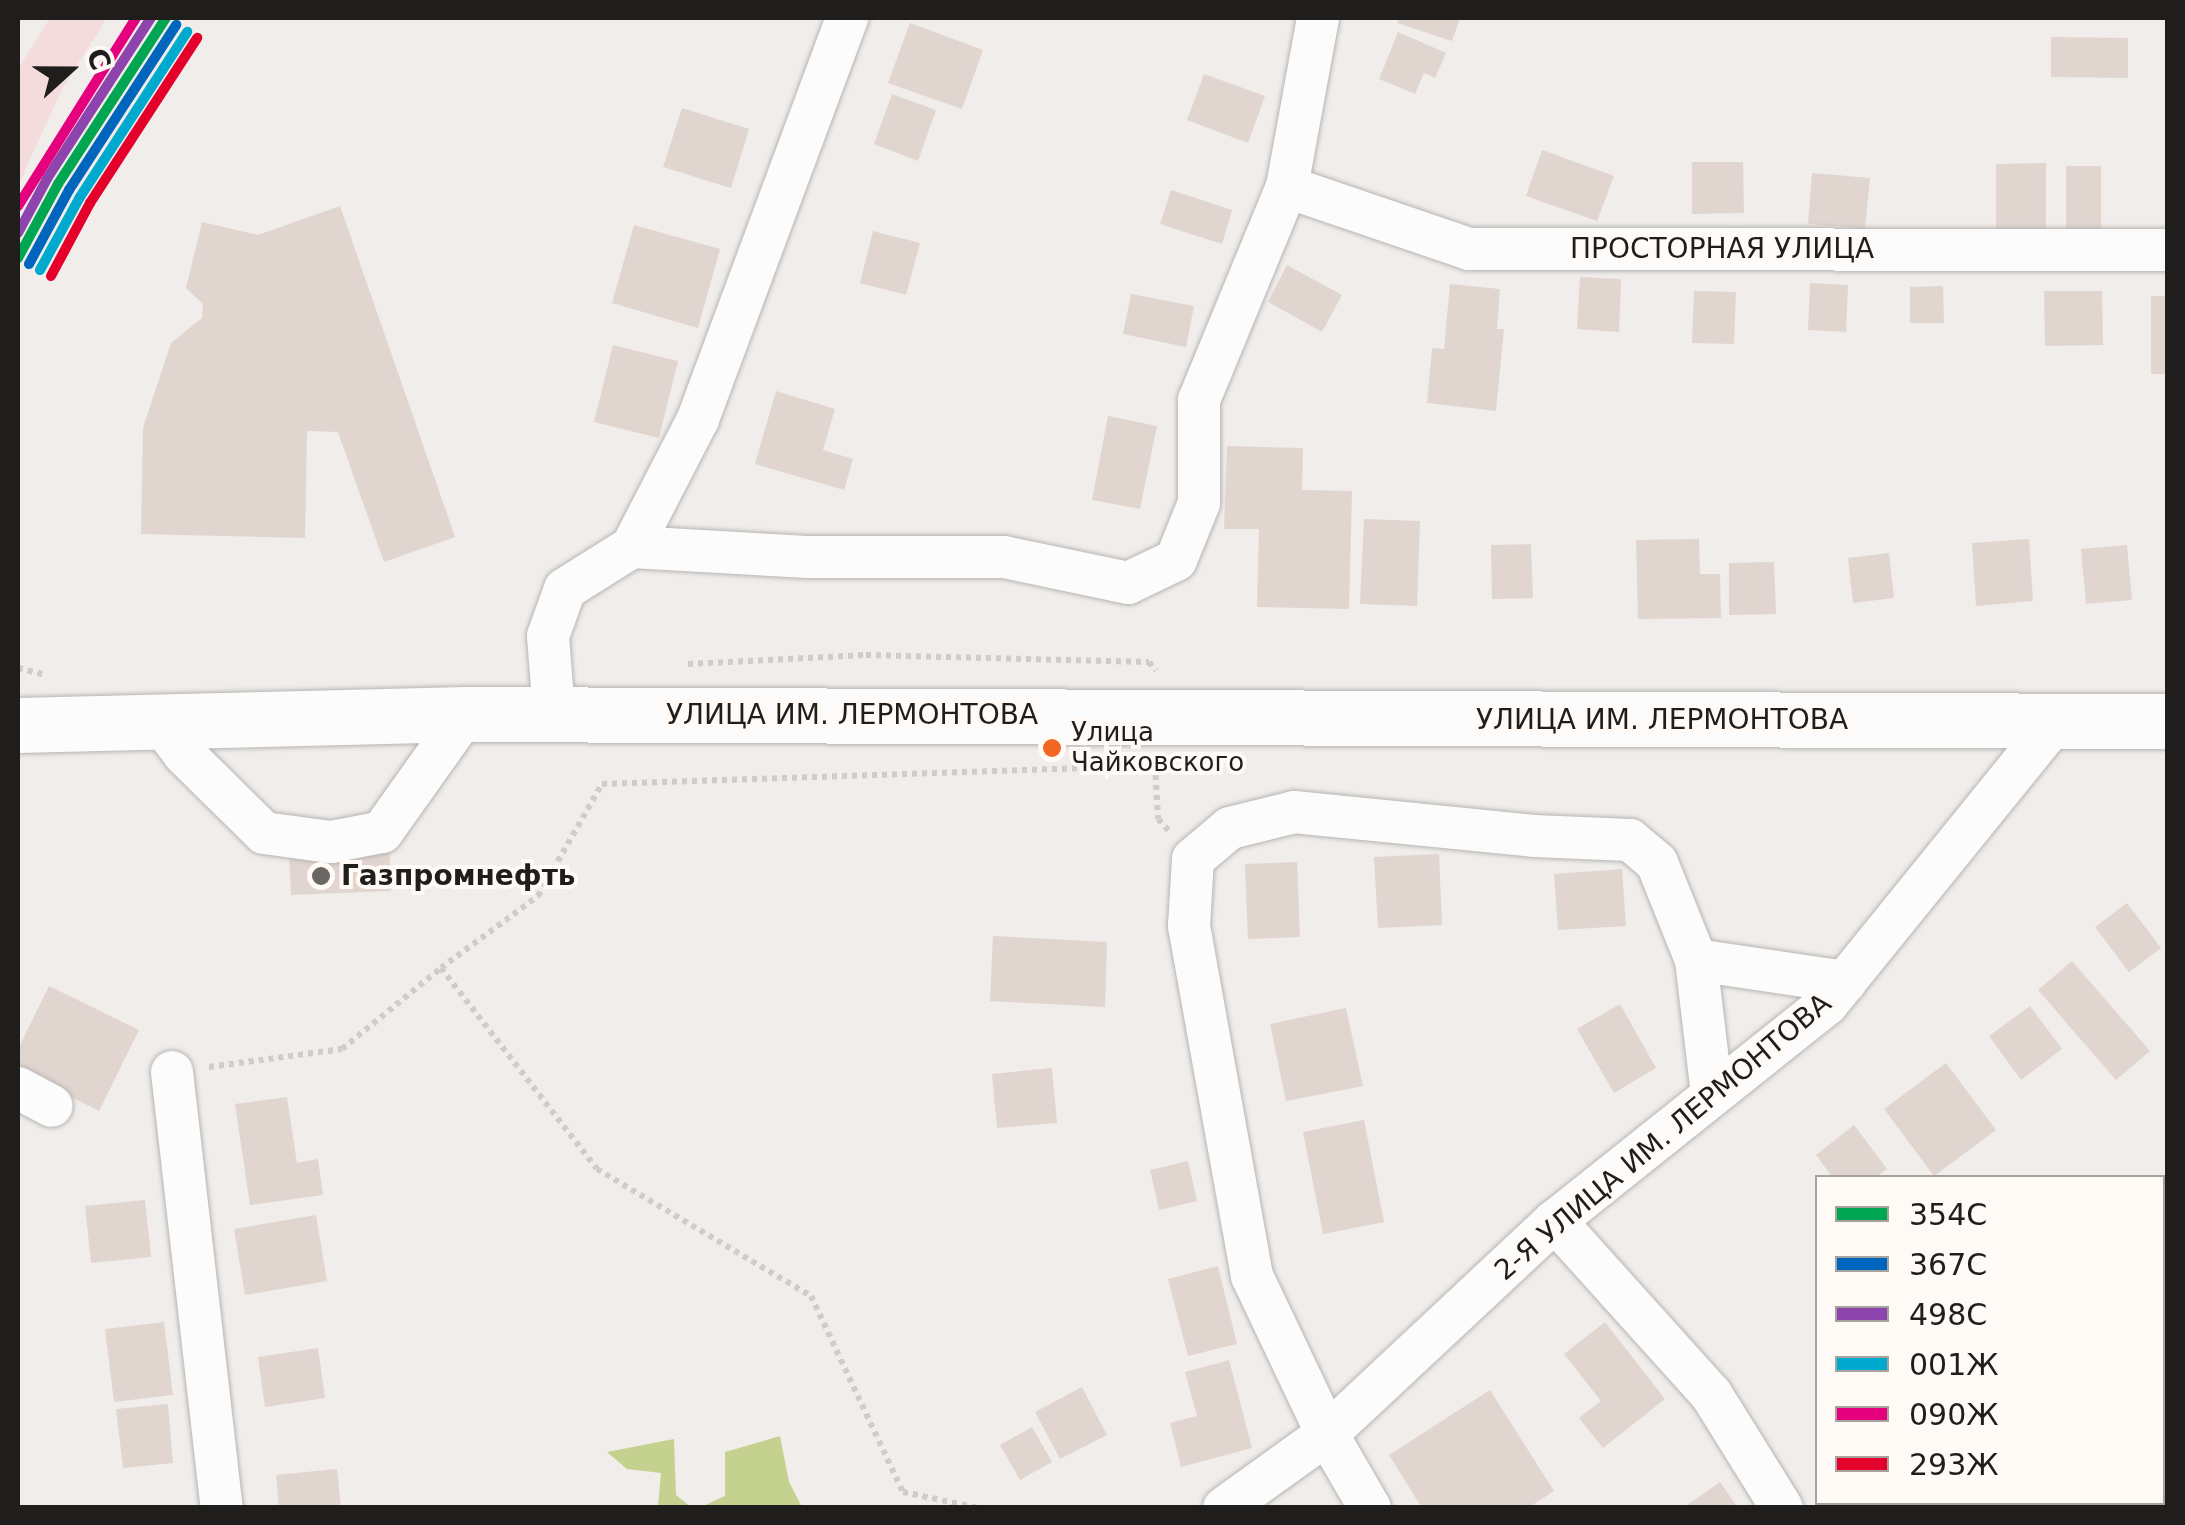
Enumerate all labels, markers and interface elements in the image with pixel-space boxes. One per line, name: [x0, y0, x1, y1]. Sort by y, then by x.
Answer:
north arrow: [20, 20, 120, 120]
text: С: [79, 44, 118, 75]
street label: ПРОСТОРНАЯ УЛИЦА: [1570, 232, 1874, 266]
street label: УЛИЦА ИМ. ЛЕРМОНТОВА: [666, 698, 1038, 732]
street label: УЛИЦА ИМ. ЛЕРМОНТОВА: [1476, 703, 1848, 737]
place label: Улица Чайковского: [1071, 717, 1244, 778]
marker: Улица Чайковского: [1042, 738, 1062, 758]
place label: Газпромнефть: [341, 859, 576, 893]
marker: Газпромнефть: [310, 865, 332, 887]
street label: 2-Я УЛИЦА ИМ. ЛЕРМОНТОВА: [1488, 986, 1838, 1288]
legend: [1815, 1175, 2165, 1505]
text: 354С: [1909, 1197, 1987, 1232]
text: 367С: [1909, 1247, 1987, 1282]
text: 498С: [1909, 1297, 1987, 1332]
text: 001Ж: [1909, 1347, 1999, 1382]
text: 090Ж: [1909, 1397, 1999, 1432]
text: 293Ж: [1909, 1447, 1999, 1482]

